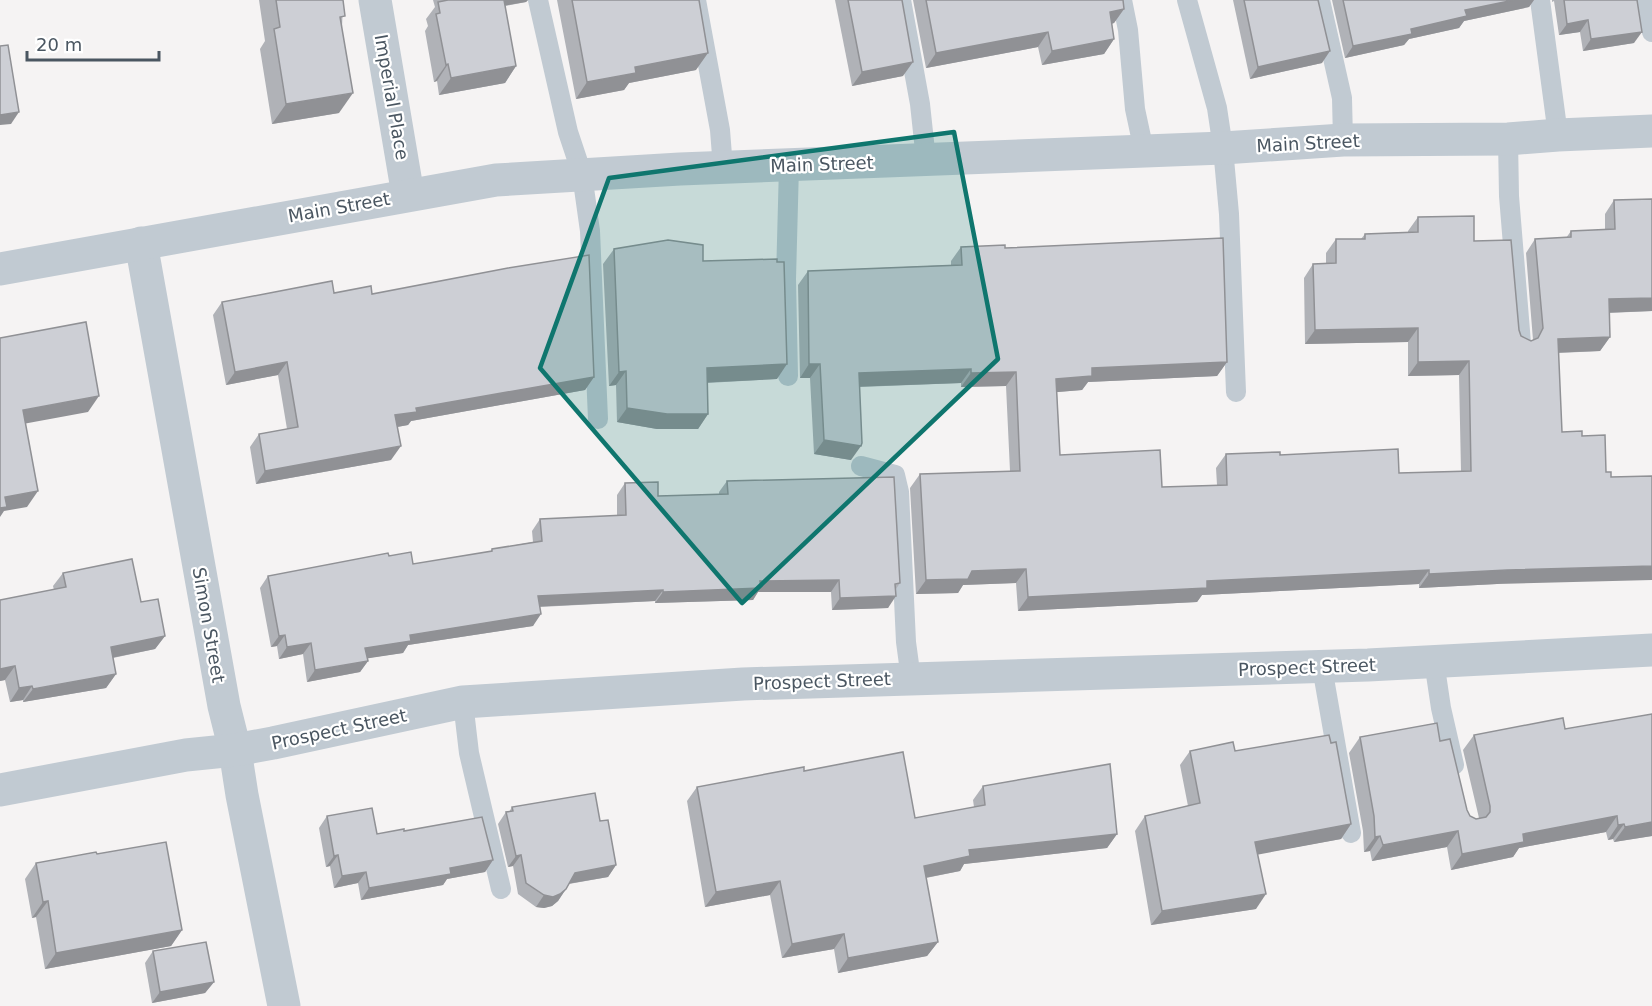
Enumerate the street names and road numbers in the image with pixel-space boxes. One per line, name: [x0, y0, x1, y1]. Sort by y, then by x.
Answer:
street label: Imperial Place: [371, 32, 413, 162]
street label: Main Street: [1256, 130, 1360, 156]
street label: Main Street: [770, 152, 874, 176]
street label: Main Street: [286, 188, 392, 226]
street label: Simon Street: [189, 566, 229, 684]
street label: Prospect Street: [1238, 654, 1376, 680]
street label: Prospect Street: [753, 668, 891, 694]
street label: Prospect Street: [269, 704, 409, 754]

